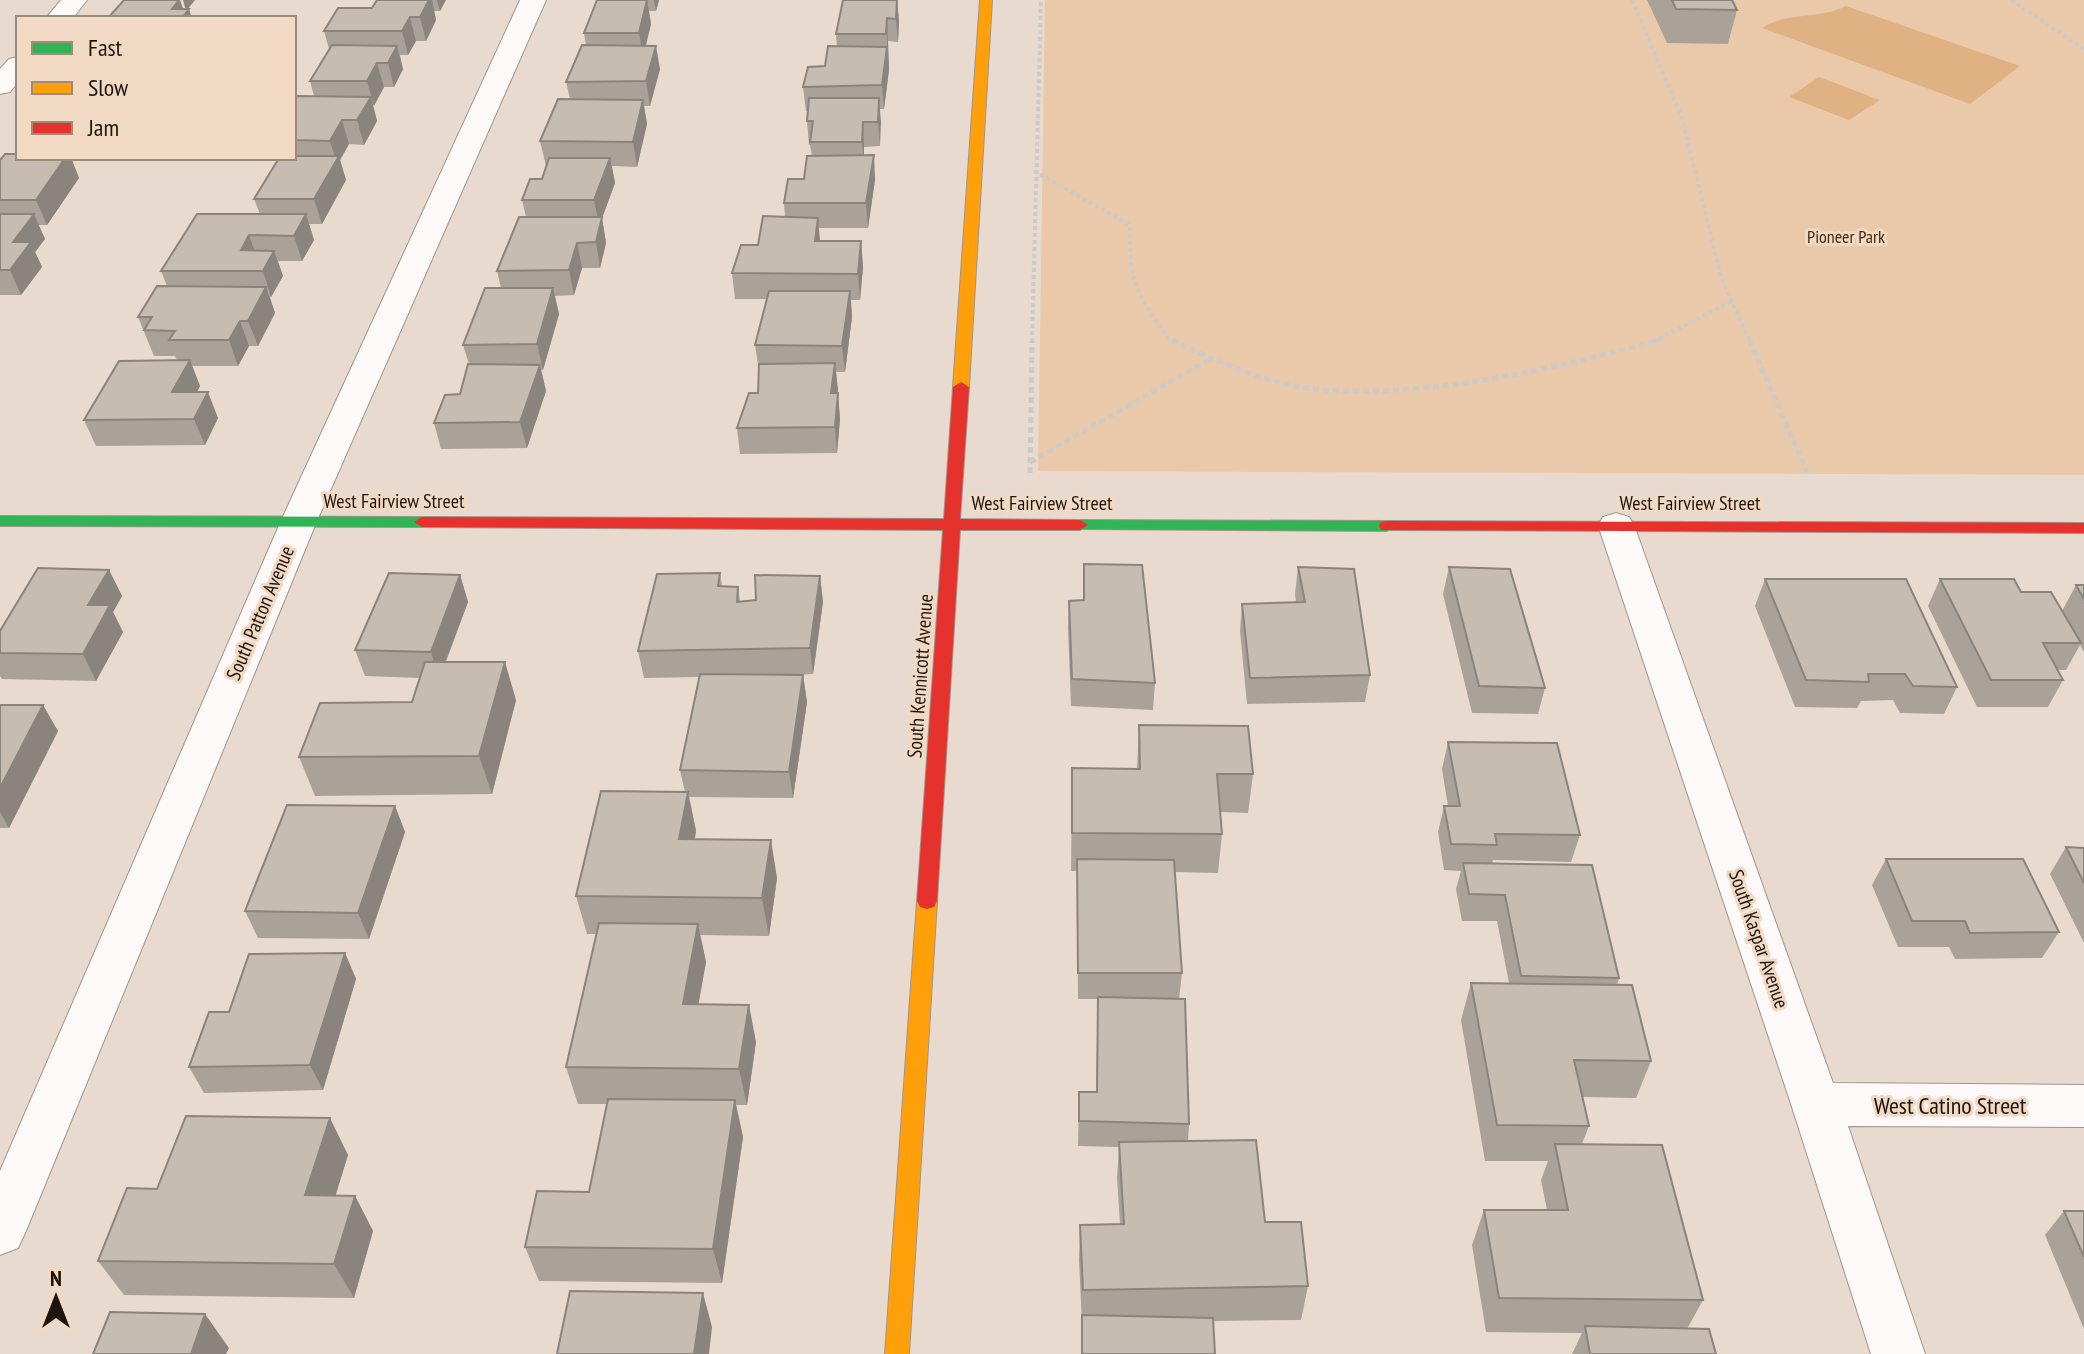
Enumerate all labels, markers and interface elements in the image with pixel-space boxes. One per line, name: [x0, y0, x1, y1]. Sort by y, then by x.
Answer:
legend: [16, 16, 296, 160]
text: Fast: [88, 32, 123, 63]
text: Slow: [88, 72, 129, 103]
text: Jam: [87, 112, 119, 143]
park label: Pioneer Park: [1807, 225, 1885, 248]
street label: West Fairview Street: [324, 488, 465, 514]
street label: West Fairview Street: [972, 490, 1113, 516]
street label: West Fairview Street: [1620, 490, 1761, 516]
street label: South Patton Avenue: [220, 542, 300, 684]
street label: South Kennicott Avenue: [901, 593, 939, 759]
street label: South Kaspar Avenue: [1723, 866, 1795, 1012]
street label: West Catino Street: [1874, 1090, 2027, 1121]
north arrow: [16, 1258, 96, 1338]
text: N: [50, 1264, 62, 1292]

